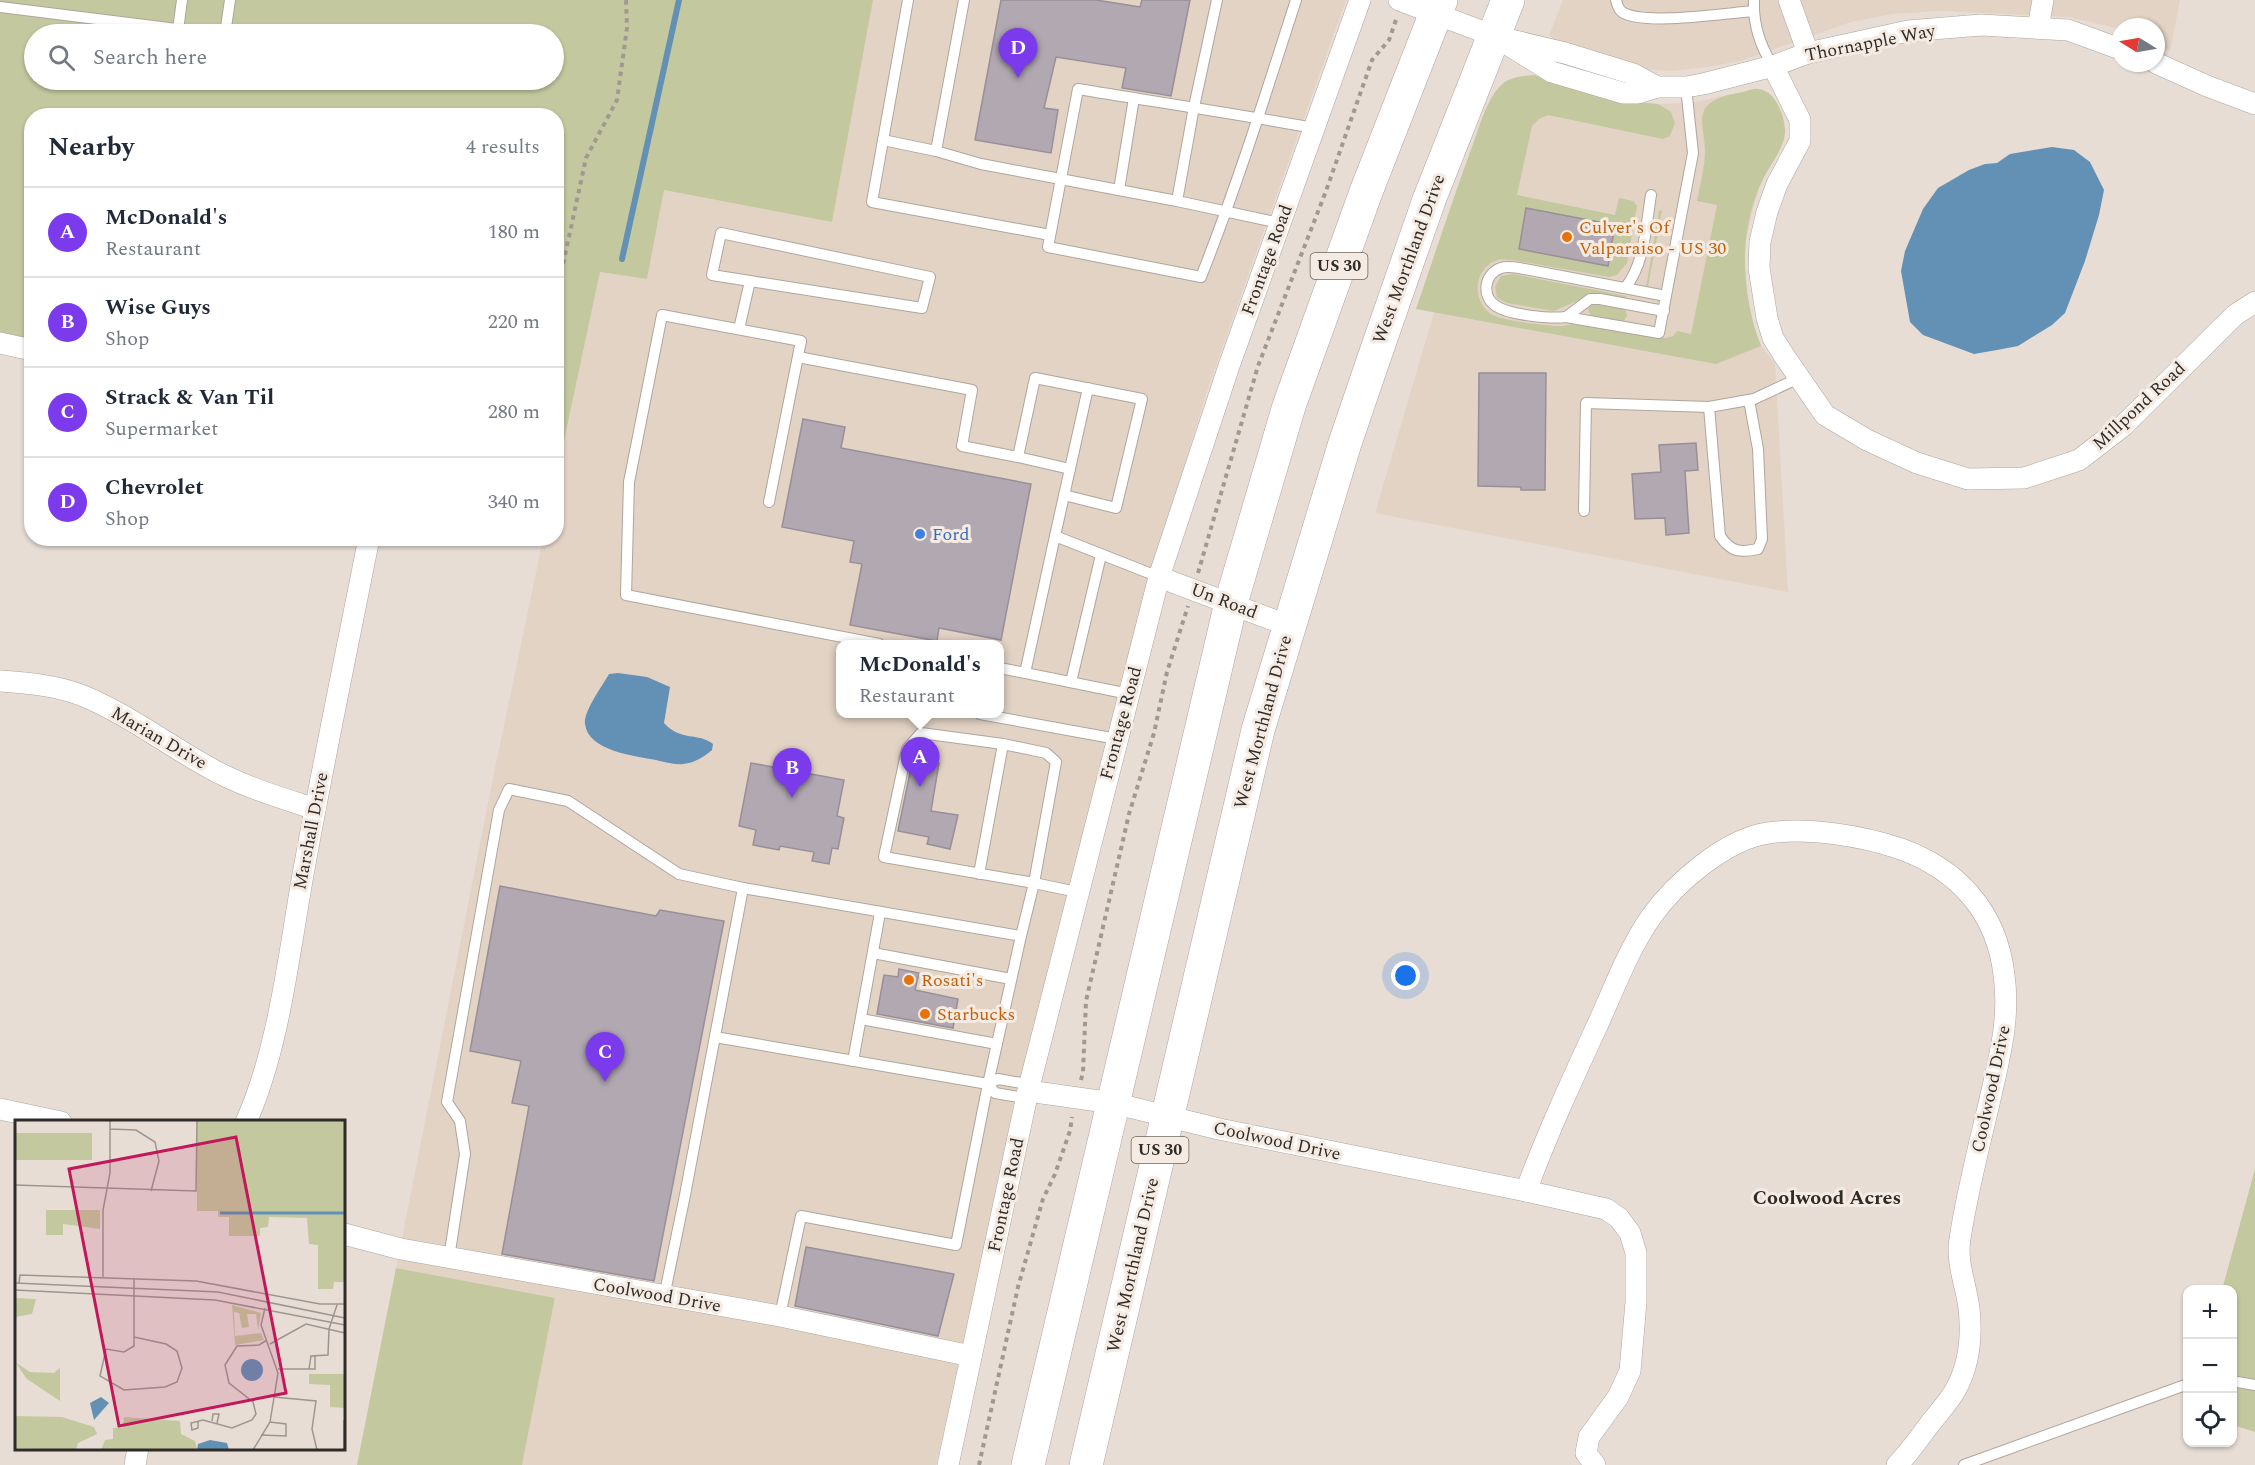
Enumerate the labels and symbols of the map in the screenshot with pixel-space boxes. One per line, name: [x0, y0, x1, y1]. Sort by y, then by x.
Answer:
street label: Thornapple Way: [1803, 17, 1939, 69]
north arrow: [2111, 18, 2165, 72]
pin: D: [998, 28, 1038, 78]
street label: West Morthland Drive: [1366, 170, 1452, 348]
street label: Frontage Road: [1234, 201, 1300, 319]
place label: Culver's Of Valparaiso - US 30: [1579, 214, 1726, 262]
marker: Culver's Of Valparaiso - US 30: [1560, 230, 1574, 244]
road number: US 30: [1310, 253, 1368, 279]
street label: Millpond Road: [2086, 356, 2192, 456]
place label: Ford: [932, 521, 969, 548]
marker: Ford: [913, 527, 927, 541]
street label: Un Road: [1187, 576, 1261, 626]
street label: West Morthland Drive: [1227, 632, 1299, 812]
street label: Frontage Road: [1093, 663, 1149, 783]
street label: Marian Drive: [106, 700, 212, 776]
pin: A: [900, 738, 940, 787]
pin: B: [772, 748, 812, 798]
street label: Marshall Drive: [286, 770, 336, 892]
your location: [1391, 961, 1420, 990]
place label: Rosati's: [921, 967, 983, 994]
marker: Rosati's: [902, 973, 916, 987]
place label: Starbucks: [937, 1001, 1015, 1028]
marker: Starbucks: [918, 1007, 932, 1021]
street label: Coolwood Drive: [1964, 1023, 2018, 1155]
pin: C: [586, 1032, 624, 1082]
street label: Coolwood Drive: [1211, 1114, 1343, 1168]
inset map: [15, 1120, 345, 1450]
street label: Frontage Road: [981, 1135, 1031, 1255]
road number: US 30: [1132, 1137, 1188, 1163]
street label: West Morthland Drive: [1100, 1175, 1166, 1355]
district label: Coolwood Acres: [1753, 1183, 1901, 1213]
street label: Coolwood Drive: [591, 1270, 723, 1320]

